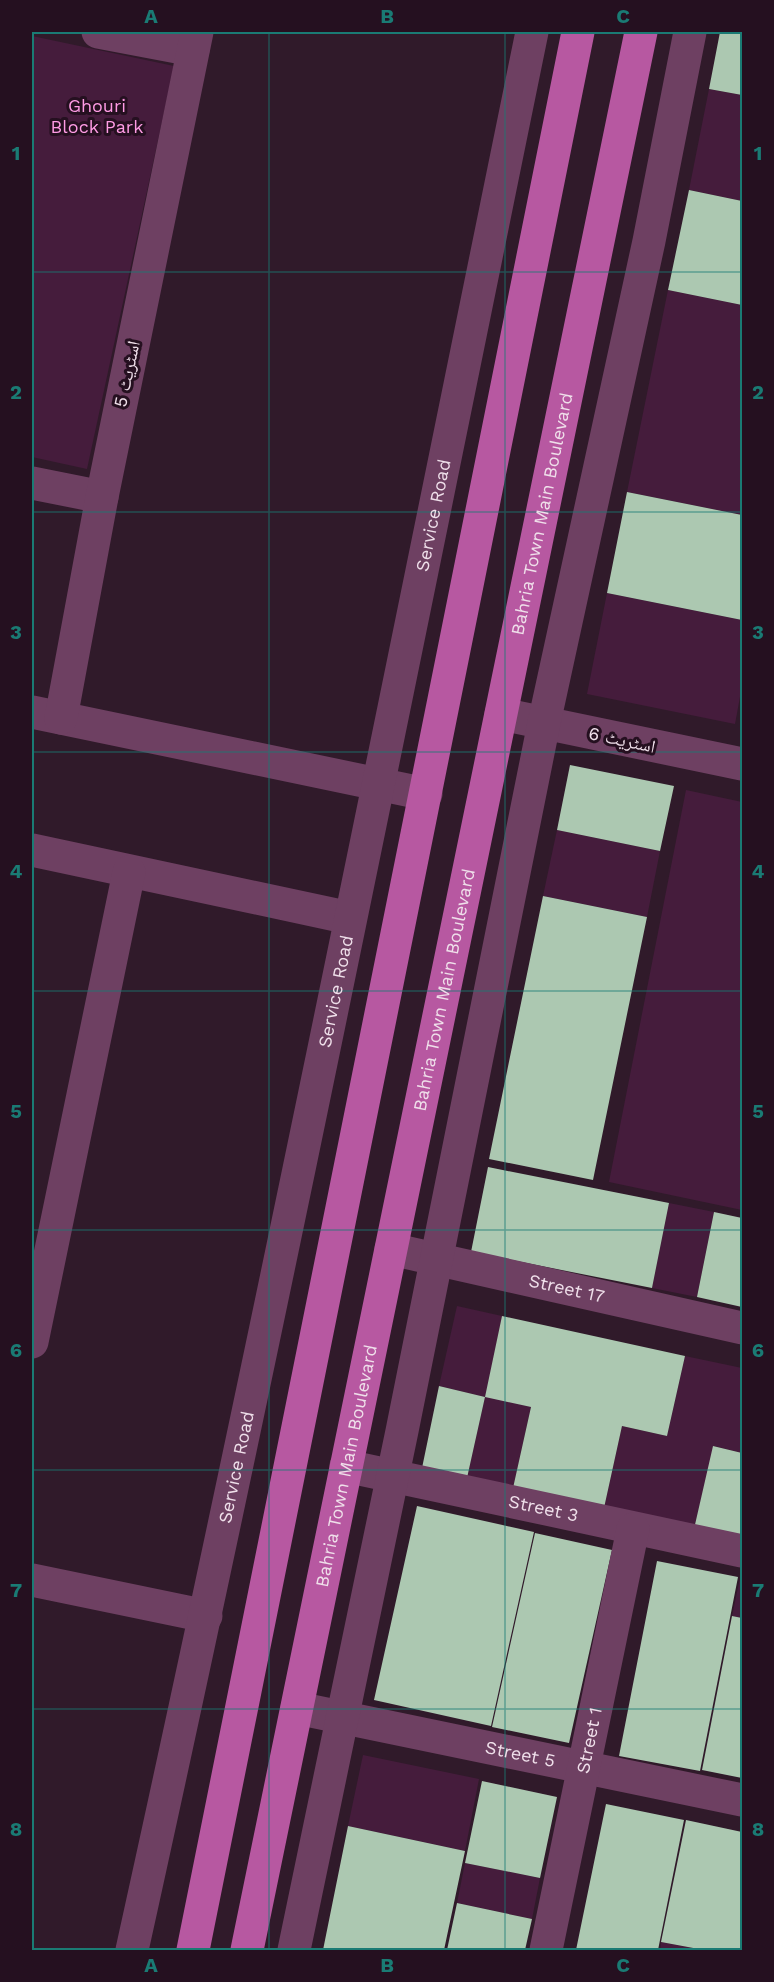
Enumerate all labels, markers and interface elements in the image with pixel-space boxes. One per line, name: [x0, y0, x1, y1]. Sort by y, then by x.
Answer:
text: A: [144, 4, 158, 28]
text: B: [380, 4, 394, 28]
text: C: [616, 4, 630, 28]
park label: Ghouri Block Park: [51, 95, 143, 137]
text: 1: [12, 141, 20, 165]
text: 1: [754, 141, 762, 165]
street label: اسٹریٹ 5: [109, 339, 144, 409]
text: 2: [10, 380, 22, 404]
text: 2: [752, 380, 764, 404]
street label: Bahria Town Main Boulevard: [506, 391, 577, 637]
street label: Service Road: [411, 457, 455, 573]
text: 3: [10, 620, 22, 644]
text: 3: [752, 620, 764, 644]
street label: اسٹریٹ 6: [587, 722, 657, 757]
text: 4: [10, 859, 23, 883]
text: 4: [752, 859, 765, 883]
street label: Bahria Town Main Boulevard: [409, 867, 479, 1113]
street label: Service Road: [314, 933, 357, 1049]
text: 5: [10, 1099, 22, 1123]
text: 5: [752, 1099, 764, 1123]
street label: Street 17: [527, 1269, 607, 1307]
text: 6: [10, 1338, 22, 1362]
text: 6: [752, 1338, 764, 1362]
street label: Bahria Town Main Boulevard: [311, 1343, 381, 1589]
street label: Service Road: [214, 1409, 258, 1525]
street label: Street 3: [507, 1490, 580, 1526]
text: 7: [10, 1578, 22, 1602]
text: 7: [752, 1578, 764, 1602]
street label: Street 1: [572, 1705, 606, 1775]
street label: Street 5: [484, 1736, 557, 1771]
text: 8: [10, 1817, 22, 1841]
text: 8: [752, 1817, 764, 1841]
text: A: [144, 1953, 158, 1977]
text: B: [380, 1953, 394, 1977]
text: C: [616, 1953, 630, 1977]

